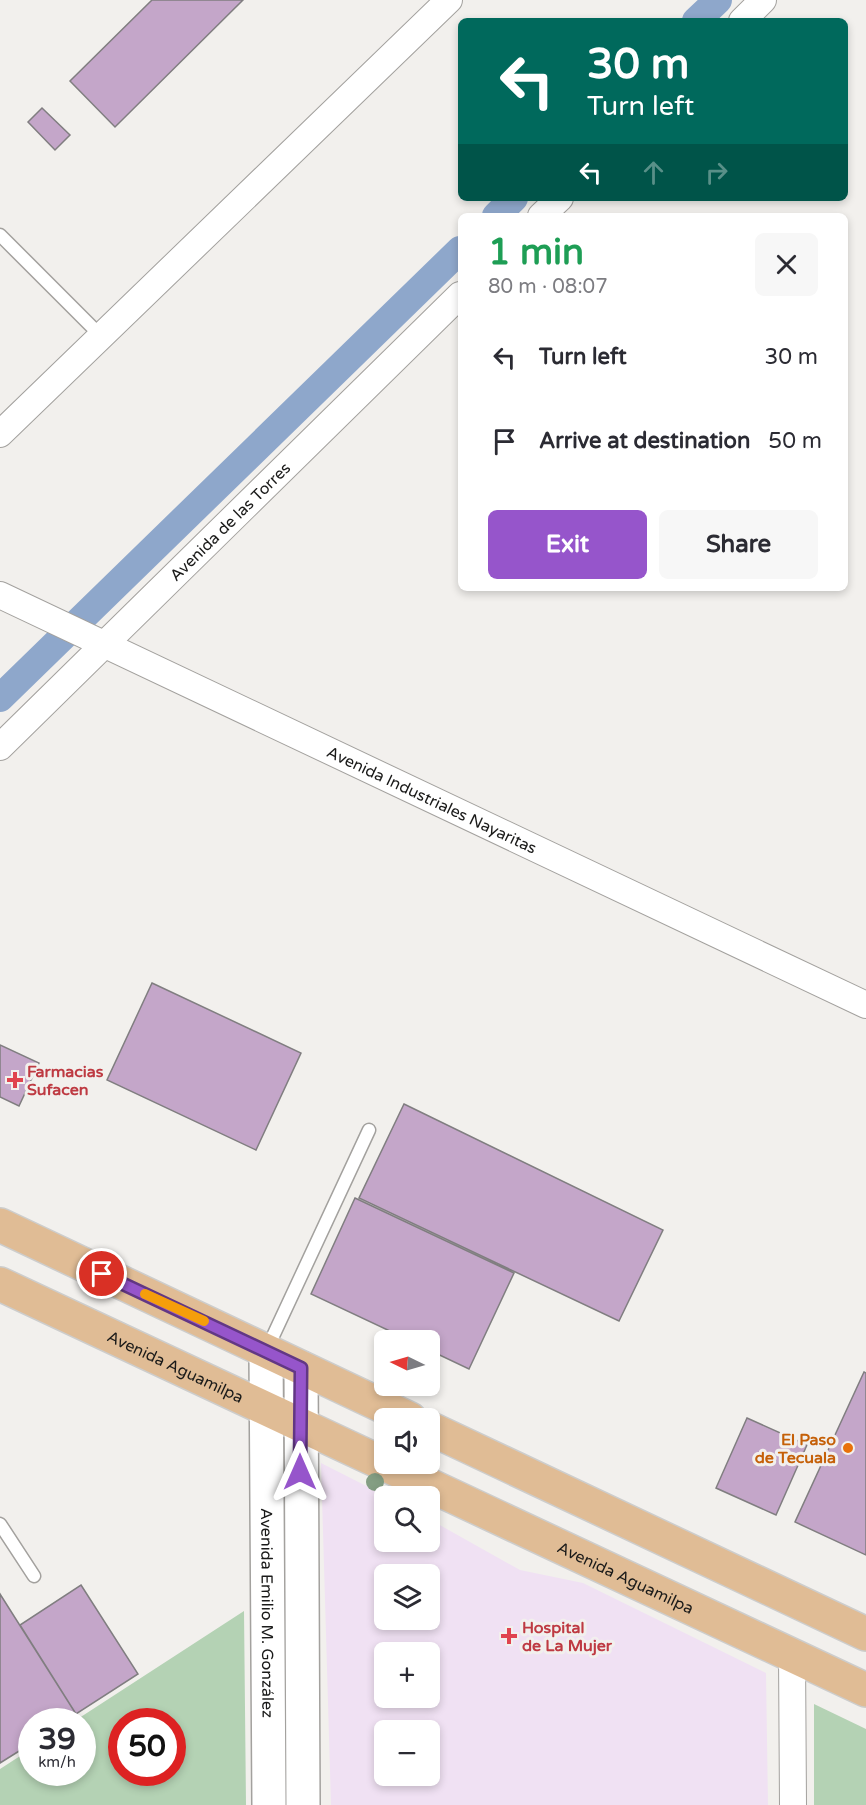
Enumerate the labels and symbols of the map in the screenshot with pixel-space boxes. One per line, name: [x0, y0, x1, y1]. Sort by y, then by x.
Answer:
street label: Avenida de las Torres: [166, 458, 295, 586]
street label: Avenida Industriales Nayaritas: [323, 742, 540, 859]
place label: Farmacias Sufacen: [27, 1062, 104, 1100]
marker: Farmacias Sufacen: [8, 1073, 22, 1087]
pin: [76, 1248, 127, 1299]
street label: Avenida Aguamilpa: [104, 1327, 247, 1408]
north arrow: [374, 1330, 440, 1396]
place label: El Paso de Tecuala: [755, 1430, 836, 1468]
position arrow: [268, 1440, 332, 1504]
marker: El Paso de Tecuala: [841, 1441, 855, 1455]
street label: Avenida Emilio M. González: [256, 1508, 277, 1718]
street label: Avenida Aguamilpa: [554, 1538, 697, 1619]
place label: Hospital de La Mujer: [522, 1618, 613, 1656]
marker: Hospital de La Mujer: [500, 1627, 518, 1645]
speed limit sign: 50: [108, 1708, 186, 1786]

